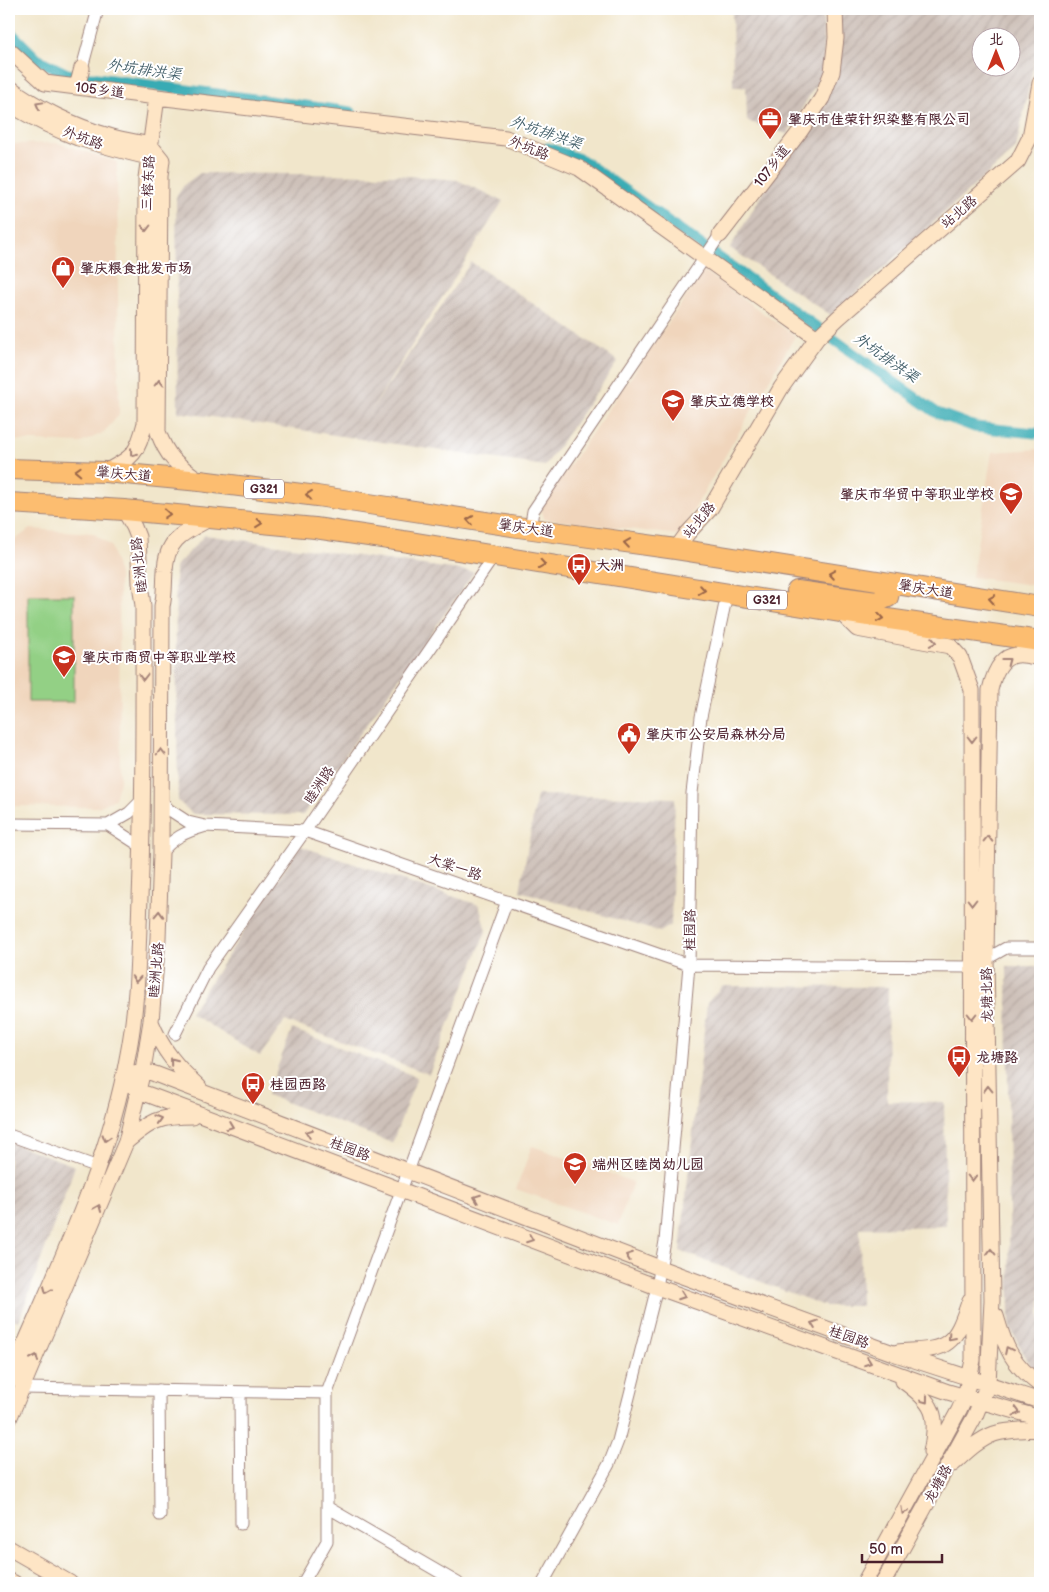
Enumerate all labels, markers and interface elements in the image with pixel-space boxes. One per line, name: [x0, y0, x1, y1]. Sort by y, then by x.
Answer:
north arrow: [972, 28, 1022, 78]
text: 北: [989, 31, 1003, 48]
water label: 外坑排洪渠: [106, 55, 184, 85]
street label: 105乡道: [74, 79, 126, 101]
one-way arrow: [35, 101, 44, 111]
office icon: 肇庆市佳荣针织染整有限公司: [757, 106, 783, 140]
place label: 肇庆市佳荣针织染整有限公司: [788, 111, 970, 128]
water label: 外坑排洪渠: [507, 112, 586, 155]
street label: 外坑路: [60, 123, 106, 153]
street label: 外坑路: [506, 132, 552, 164]
street label: 107乡道: [750, 142, 794, 190]
street label: 三榕东路: [138, 155, 158, 211]
street label: 站北路: [938, 192, 980, 232]
one-way arrow: [141, 225, 151, 233]
shop icon: 肇庆粮食批发市场: [50, 255, 76, 289]
place label: 肇庆粮食批发市场: [80, 260, 192, 277]
water label: 外坑排洪渠: [850, 329, 924, 388]
one-way arrow: [154, 379, 164, 386]
school or university icon: 肇庆立德学校: [660, 388, 686, 422]
place label: 肇庆立德学校: [690, 393, 774, 410]
one-way arrow: [129, 448, 138, 457]
street label: 肇庆大道: [95, 463, 153, 485]
one-way arrow: [74, 466, 82, 476]
road number: G321: [244, 479, 284, 498]
school or university icon: 肇庆市华贸中等职业学校: [998, 481, 1024, 515]
place label: 肇庆市华贸中等职业学校: [840, 486, 994, 503]
one-way arrow: [305, 490, 313, 501]
street label: 站北路: [679, 498, 719, 542]
one-way arrow: [163, 508, 171, 519]
one-way arrow: [466, 515, 474, 525]
street label: 肇庆大道: [497, 516, 555, 540]
one-way arrow: [256, 517, 264, 528]
street label: 睦洲北路: [128, 536, 150, 594]
one-way arrow: [623, 538, 632, 548]
bus stop icon: 大洲: [566, 552, 592, 586]
place label: 大洲: [596, 557, 624, 574]
one-way arrow: [537, 559, 546, 569]
one-way arrow: [827, 569, 835, 580]
street label: 肇庆大道: [897, 576, 955, 602]
one-way arrow: [698, 584, 707, 594]
road number: G321: [747, 590, 787, 610]
one-way arrow: [988, 595, 996, 605]
one-way arrow: [876, 612, 885, 622]
one-way arrow: [929, 637, 937, 647]
school or university icon: 肇庆市商贸中等职业学校: [51, 644, 77, 678]
place label: 肇庆市商贸中等职业学校: [82, 649, 236, 666]
one-way arrow: [1001, 658, 1011, 667]
one-way arrow: [138, 674, 148, 681]
public building icon: 肇庆市公安局森林分局: [616, 721, 642, 755]
place label: 肇庆市公安局森林分局: [646, 726, 786, 743]
one-way arrow: [967, 736, 977, 743]
one-way arrow: [156, 748, 166, 756]
street label: 睦洲路: [300, 763, 338, 807]
one-way arrow: [983, 835, 993, 843]
street label: 大棠一路: [426, 850, 484, 884]
one-way arrow: [967, 898, 977, 906]
street label: 桂园路: [681, 909, 699, 951]
one-way arrow: [154, 910, 164, 918]
street label: 睦洲北路: [145, 941, 167, 999]
street label: 龙塘北路: [978, 967, 996, 1023]
one-way arrow: [131, 976, 142, 984]
one-way arrow: [967, 1012, 977, 1020]
bus stop icon: 龙塘路: [946, 1044, 972, 1078]
place label: 龙塘路: [976, 1049, 1018, 1066]
one-way arrow: [170, 1058, 178, 1067]
bus stop icon: 桂园西路: [240, 1071, 266, 1105]
place label: 桂园西路: [270, 1076, 326, 1093]
one-way arrow: [983, 1085, 994, 1093]
one-way arrow: [156, 1115, 164, 1125]
one-way arrow: [225, 1120, 234, 1130]
one-way arrow: [306, 1129, 314, 1139]
one-way arrow: [102, 1134, 112, 1142]
street label: 桂园路: [327, 1134, 373, 1164]
school or university icon: 端州区睦岗幼儿园: [562, 1151, 588, 1185]
place label: 端州区睦岗幼儿园: [592, 1156, 704, 1173]
one-way arrow: [967, 1174, 977, 1182]
one-way arrow: [474, 1193, 482, 1203]
one-way arrow: [92, 1204, 103, 1213]
one-way arrow: [525, 1233, 533, 1243]
one-way arrow: [986, 1247, 996, 1255]
one-way arrow: [625, 1252, 634, 1262]
one-way arrow: [43, 1285, 54, 1294]
one-way arrow: [677, 1290, 686, 1300]
one-way arrow: [811, 1320, 819, 1330]
street label: 桂园路: [826, 1322, 872, 1352]
one-way arrow: [948, 1332, 957, 1341]
one-way arrow: [1004, 1346, 1015, 1355]
one-way arrow: [28, 1354, 39, 1363]
one-way arrow: [863, 1356, 872, 1366]
one-way arrow: [919, 1394, 928, 1404]
one-way arrow: [1013, 1406, 1021, 1416]
street label: 龙塘路: [920, 1462, 956, 1506]
one-way arrow: [900, 1505, 910, 1514]
scale bar: [862, 1532, 942, 1564]
text: 50 m: [869, 1540, 903, 1559]

